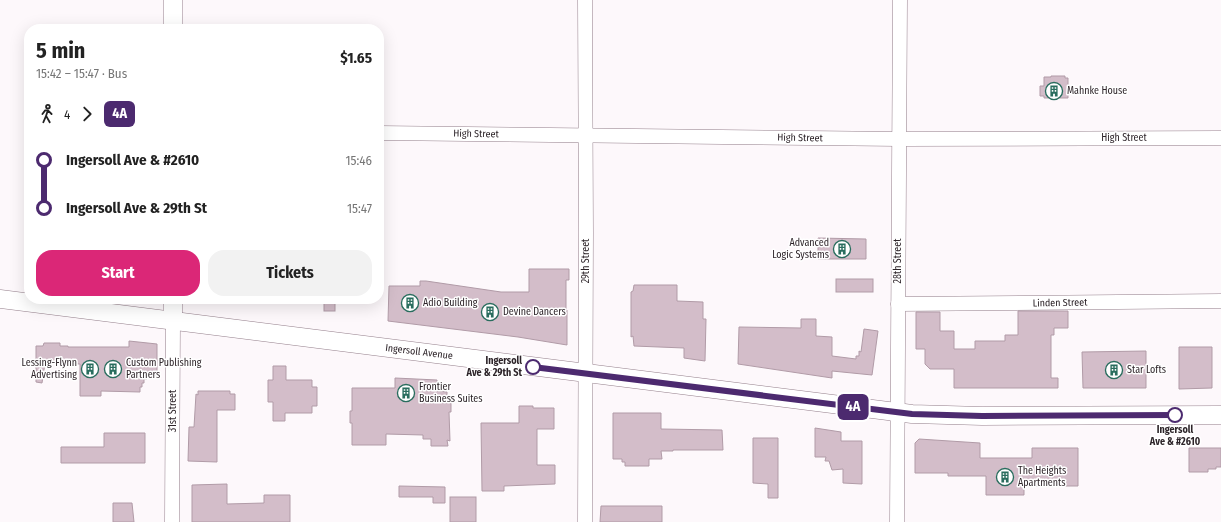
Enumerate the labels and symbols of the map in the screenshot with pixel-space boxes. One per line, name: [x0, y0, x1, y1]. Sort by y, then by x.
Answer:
building icon: Mahnke House: [1044, 81, 1064, 101]
place label: Mahnke House: [1067, 85, 1127, 97]
street label: High Street: [453, 128, 500, 140]
street label: High Street: [777, 132, 824, 144]
street label: High Street: [1101, 132, 1147, 144]
place label: Advanced Logic Systems: [772, 237, 829, 261]
street label: 29th Street: [580, 238, 592, 283]
street label: 28th Street: [892, 238, 904, 283]
building icon: Advanced Logic Systems: [832, 239, 852, 259]
building icon: Adio Building: [400, 293, 420, 313]
place label: Adio Building: [423, 297, 478, 309]
street label: Linden Street: [1033, 297, 1088, 309]
building icon: Devine Dancers: [480, 302, 500, 322]
place label: Devine Dancers: [503, 306, 566, 318]
street label: Ingersoll Avenue: [385, 342, 453, 362]
place label: Ingersoll Ave & 29th St: [466, 355, 522, 379]
place label: Lessing-Flynn Advertising: [22, 357, 77, 381]
place label: Custom Publishing Partners: [126, 357, 202, 381]
building icon: Lessing-Flynn Advertising: [80, 359, 100, 379]
building icon: Custom Publishing Partners: [103, 359, 123, 379]
marker: Ingersoll Ave & 29th St: [525, 359, 541, 375]
building icon: Star Lofts: [1104, 360, 1124, 380]
place label: Star Lofts: [1127, 364, 1166, 376]
place label: Frontier Business Suites: [419, 381, 483, 405]
building icon: Frontier Business Suites: [396, 383, 416, 403]
street label: 31st Street: [167, 389, 179, 432]
line badge: 4A: [835, 394, 871, 420]
marker: Ingersoll Ave & #2610: [1167, 407, 1183, 423]
place label: Ingersoll Ave & #2610: [1149, 424, 1201, 448]
place label: The Heights Apartments: [1018, 465, 1066, 489]
building icon: The Heights Apartments: [995, 467, 1015, 487]

